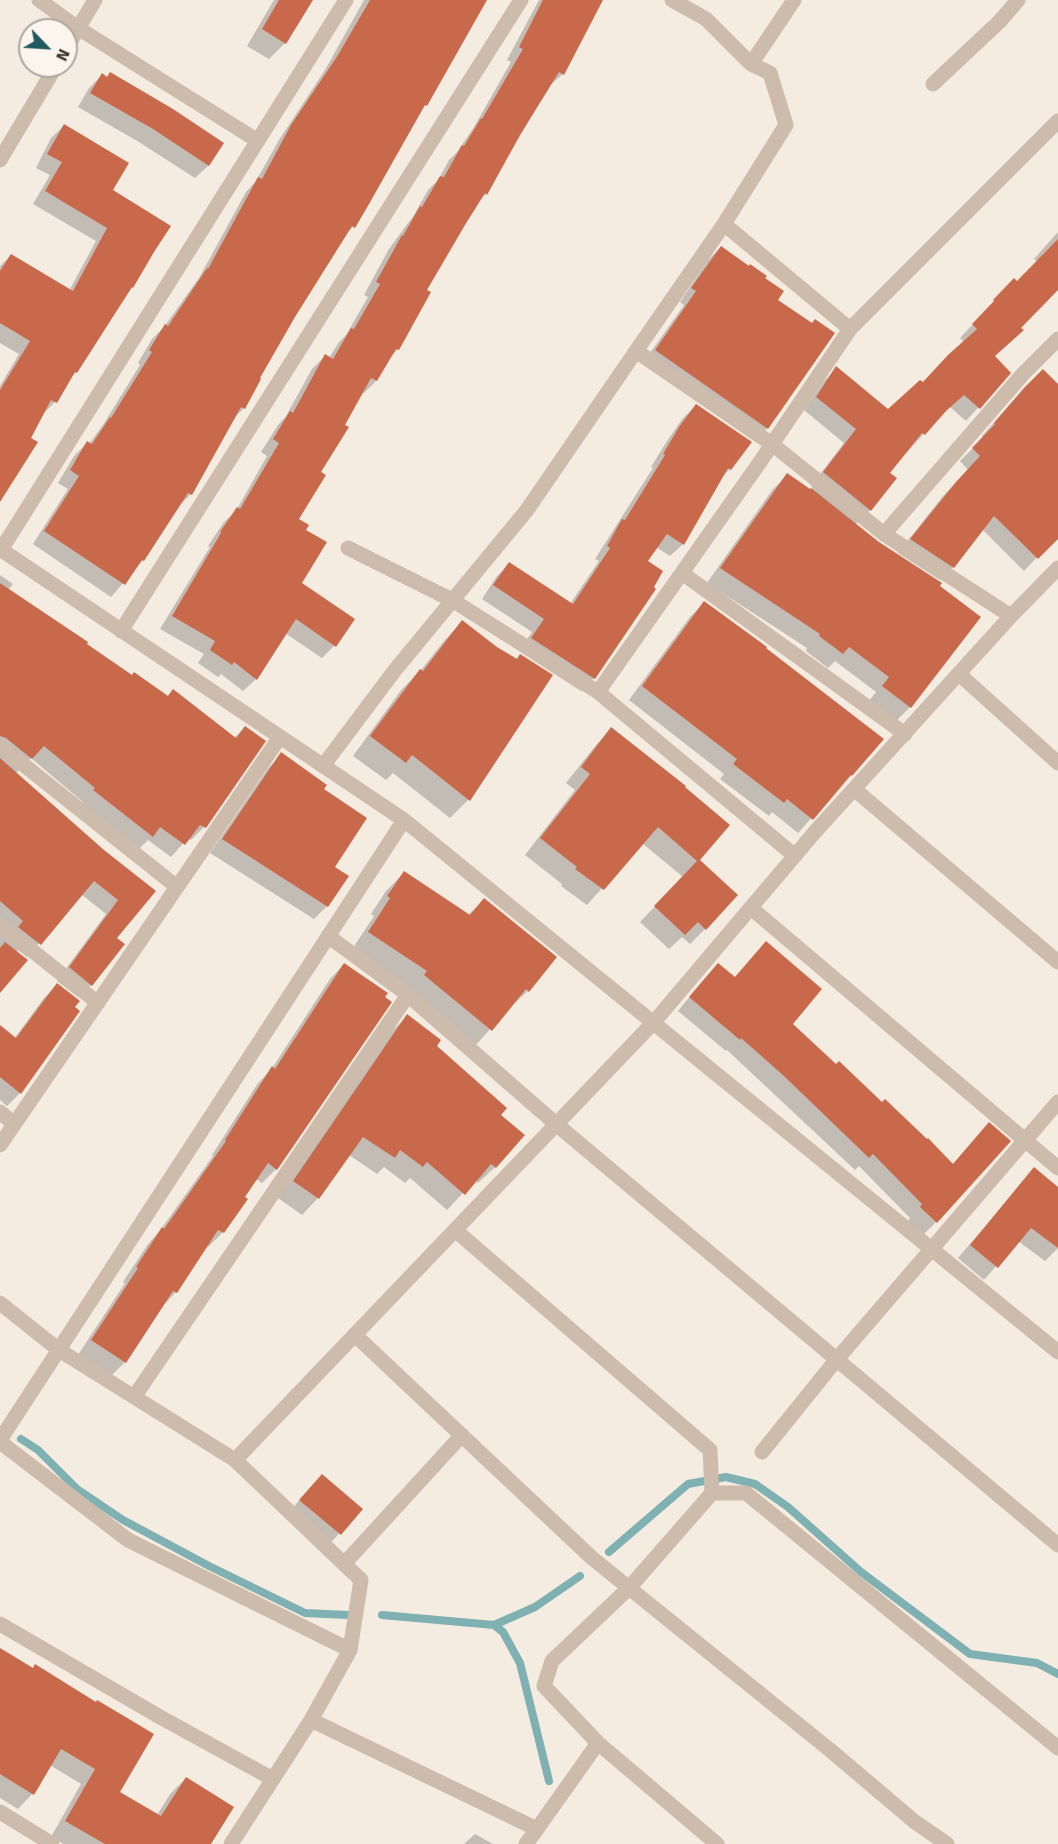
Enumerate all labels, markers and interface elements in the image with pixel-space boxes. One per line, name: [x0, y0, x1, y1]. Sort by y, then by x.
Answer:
north arrow: [18, 18, 78, 78]
text: N: [51, 45, 74, 64]

